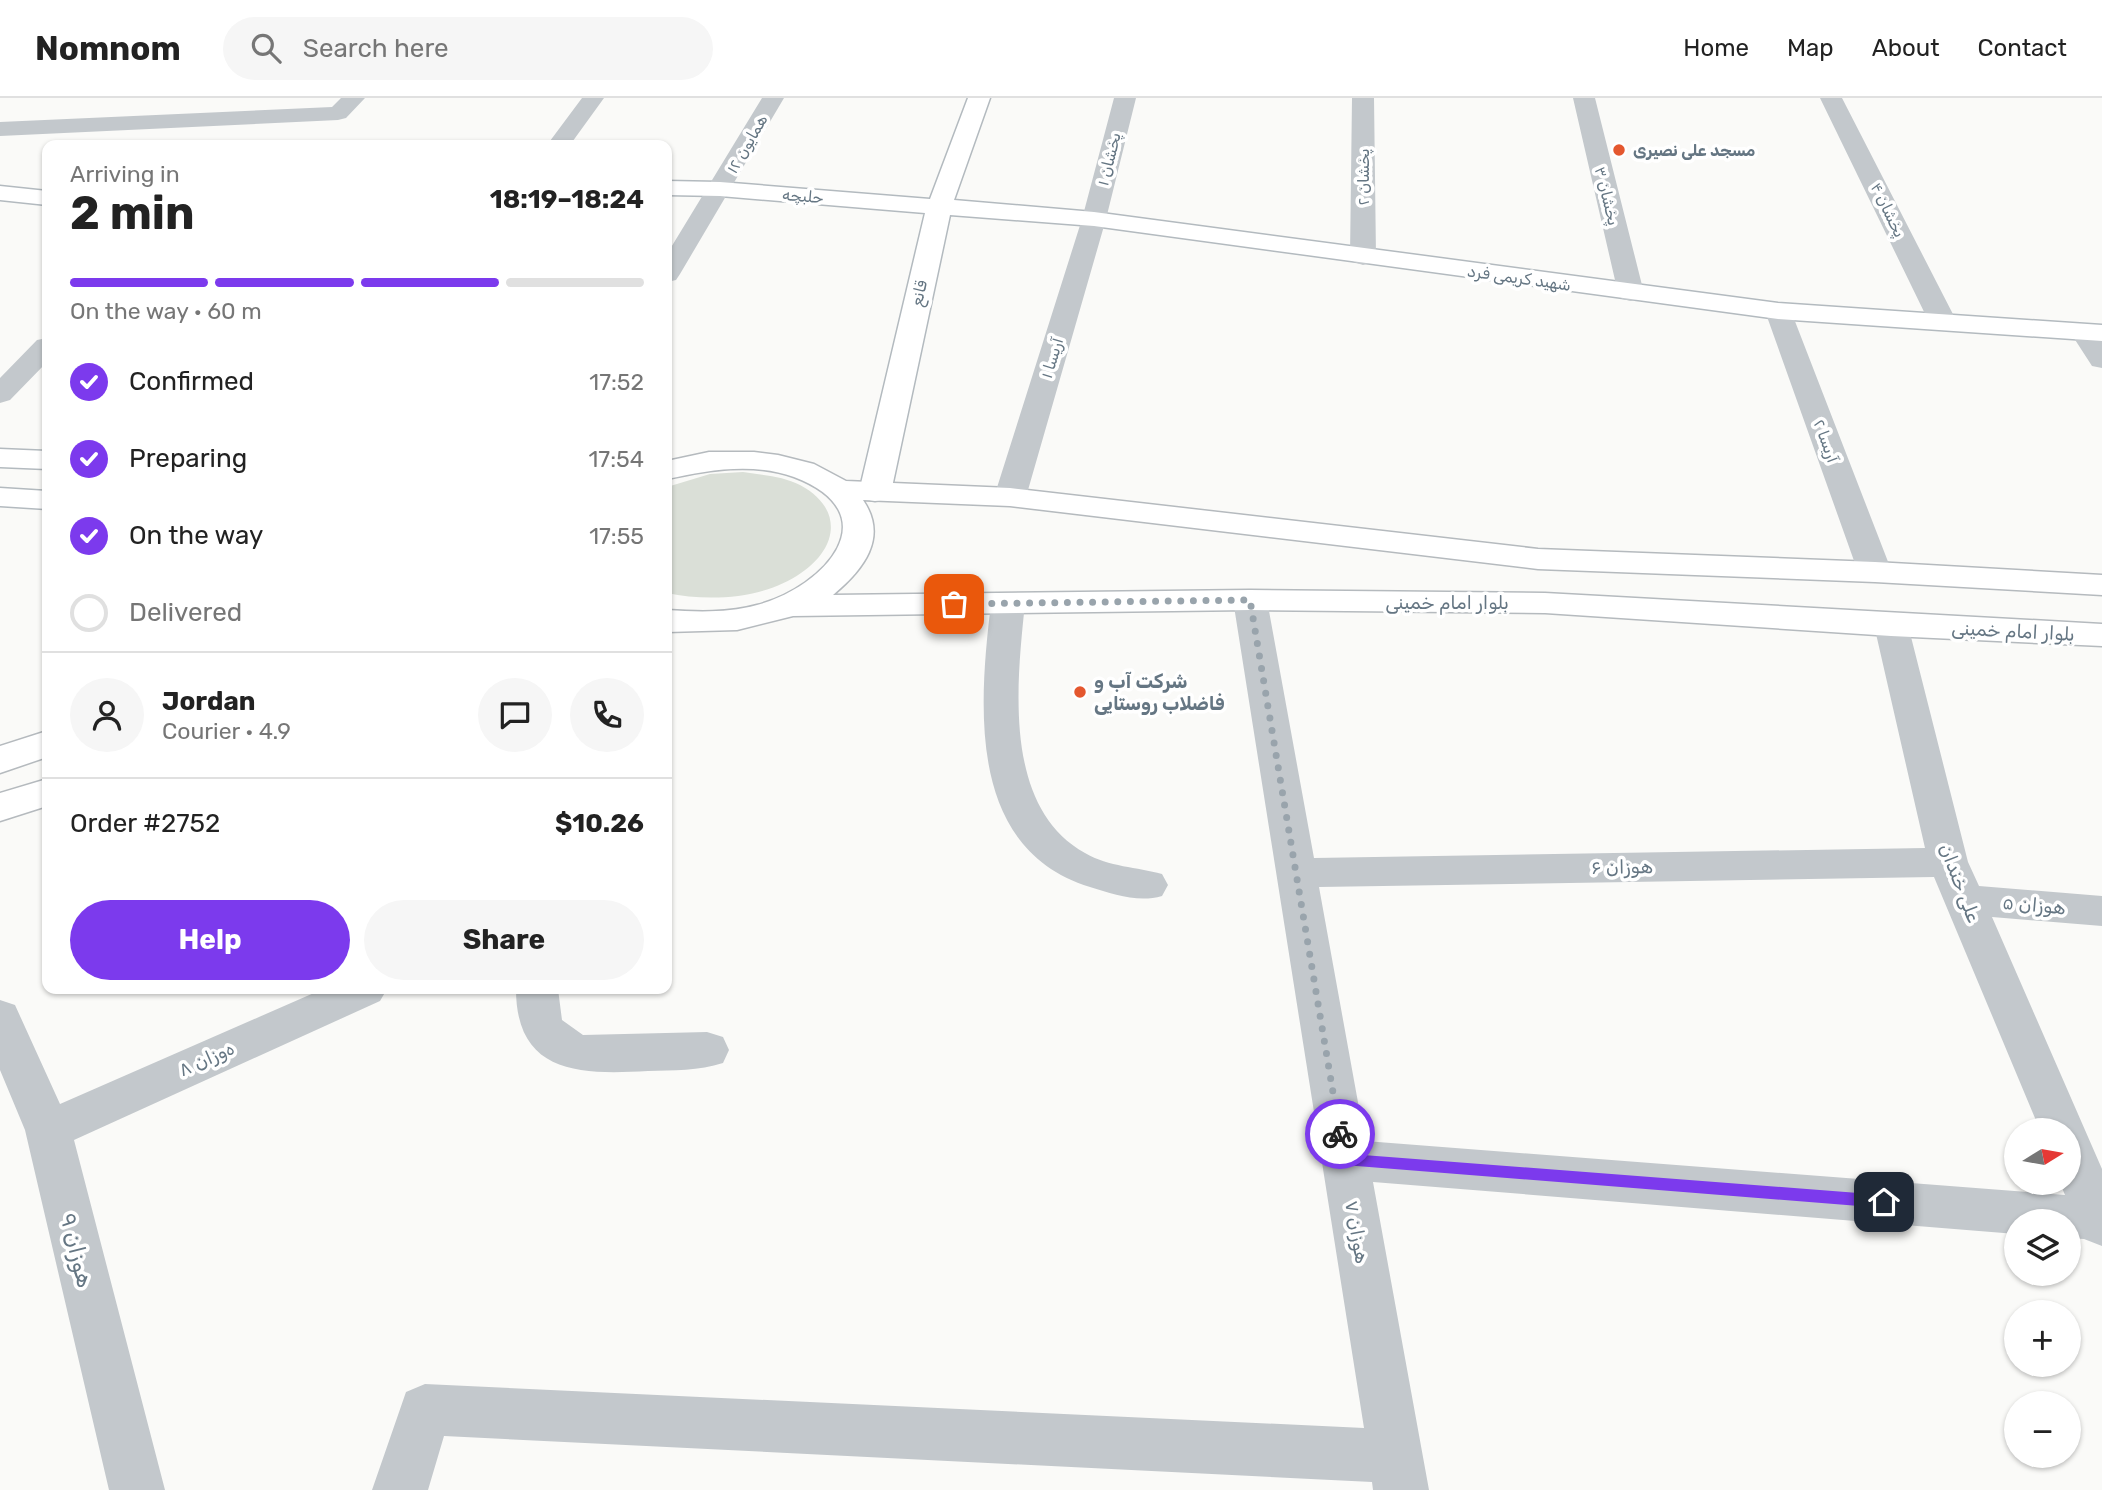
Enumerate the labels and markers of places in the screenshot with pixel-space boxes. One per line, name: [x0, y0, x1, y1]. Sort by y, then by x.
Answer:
place label: مسجد علی نصیری: [1633, 141, 1755, 160]
marker: مسجد علی نصیری: [1611, 142, 1627, 158]
pin: [924, 574, 984, 634]
place label: شرکت آب و فاضلاب روستایی: [1094, 670, 1225, 715]
marker: شرکت آب و فاضلاب روستایی: [1072, 684, 1088, 700]
pin: [1854, 1172, 1914, 1232]

